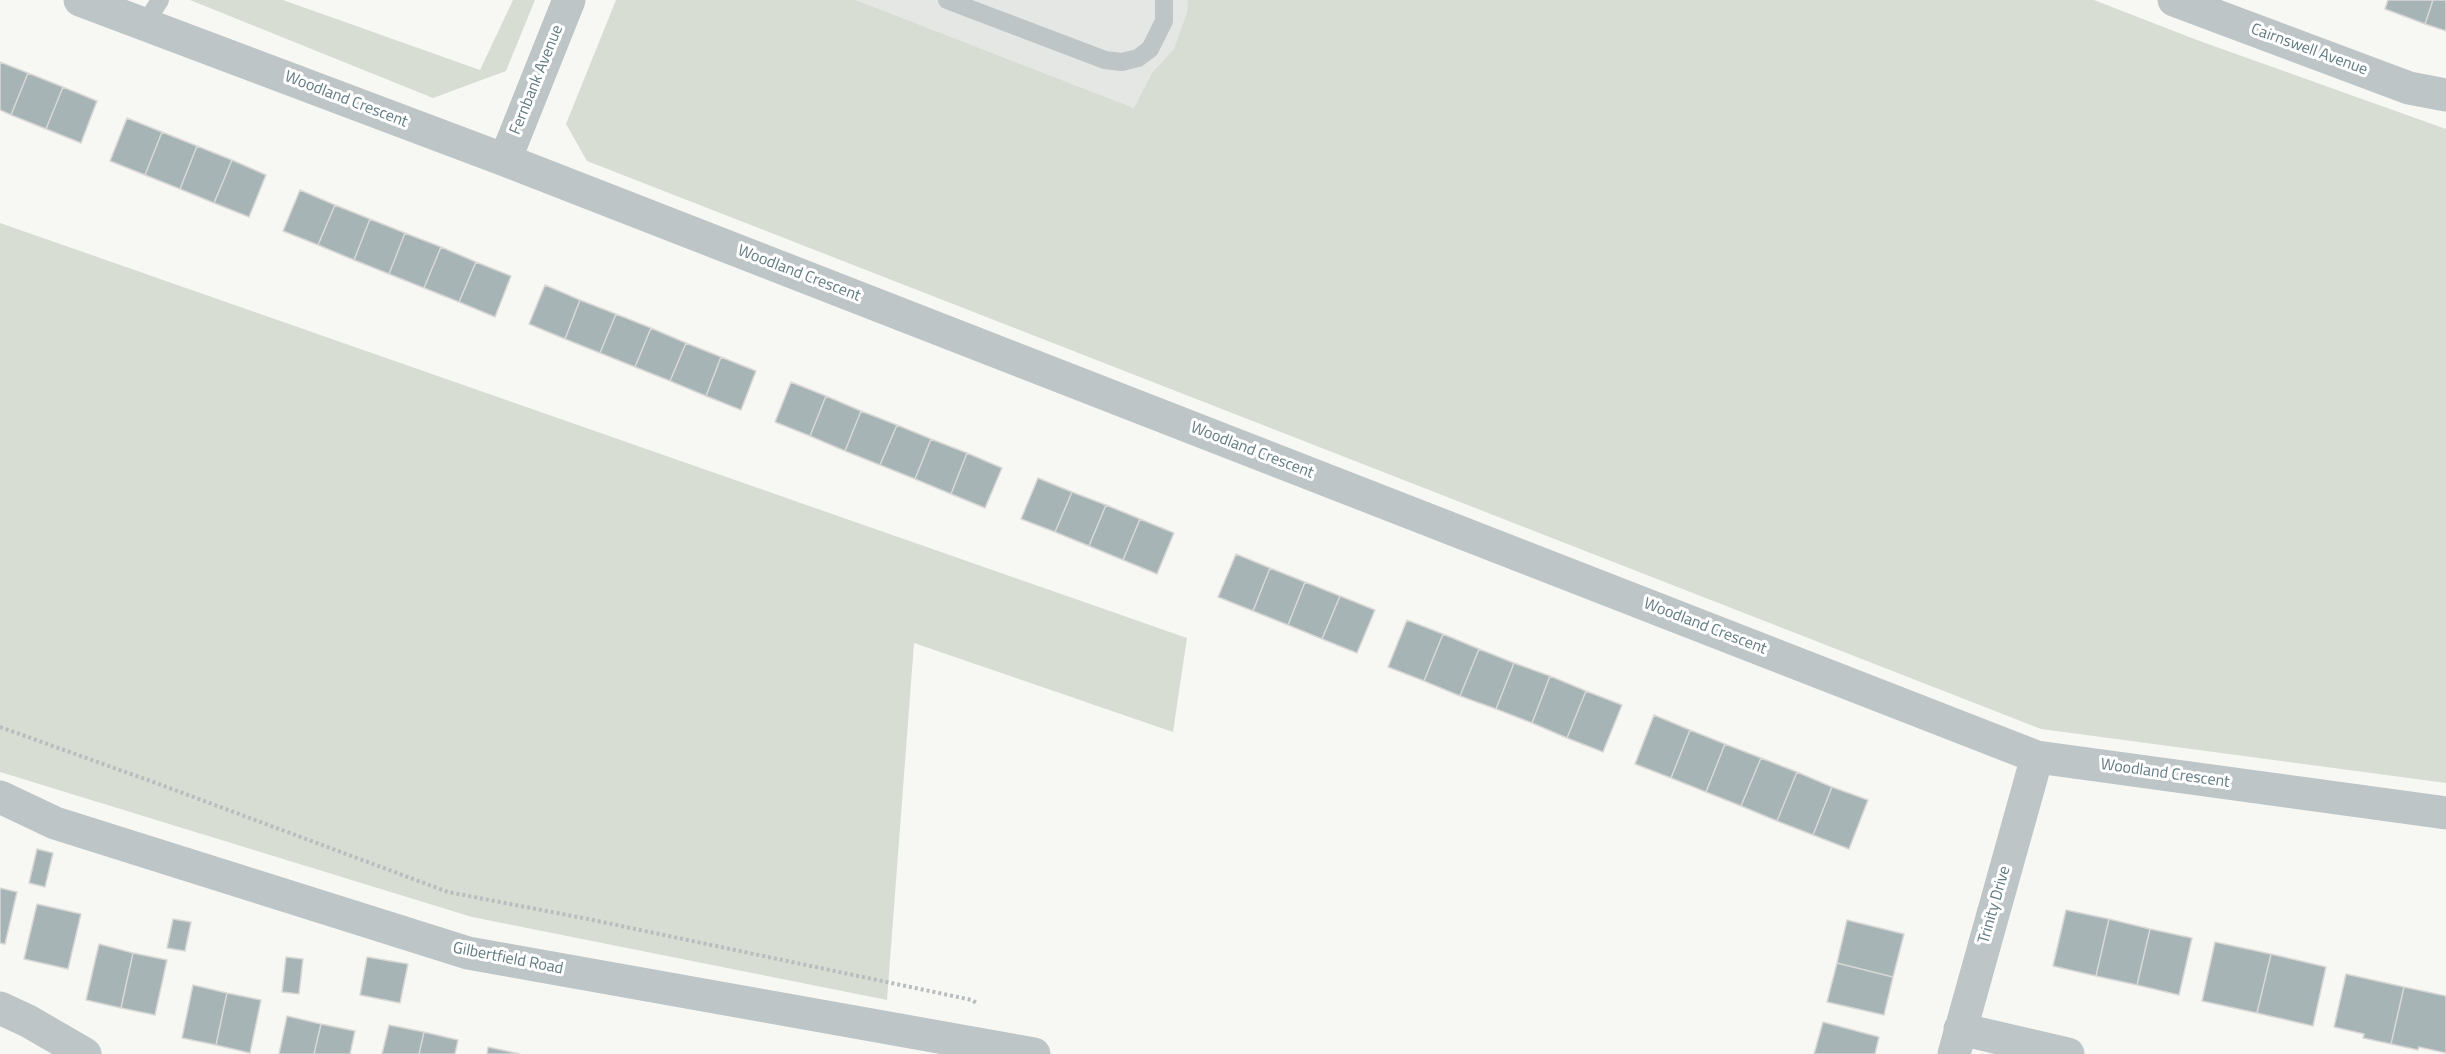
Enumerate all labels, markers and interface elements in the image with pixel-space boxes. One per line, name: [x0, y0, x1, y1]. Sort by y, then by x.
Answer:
street label: Cairnswell Avenue: [2248, 20, 2370, 80]
street label: Fernbank Avenue: [506, 22, 568, 138]
street label: Woodland Crescent: [282, 68, 410, 132]
street label: Woodland Crescent: [735, 242, 863, 306]
street label: Woodland Crescent: [1188, 419, 1316, 483]
street label: Woodland Crescent: [1641, 595, 1769, 659]
street label: Woodland Crescent: [2099, 755, 2231, 793]
street label: Trinity Drive: [1975, 864, 2015, 946]
street label: Gilbertfield Road: [451, 939, 565, 979]

